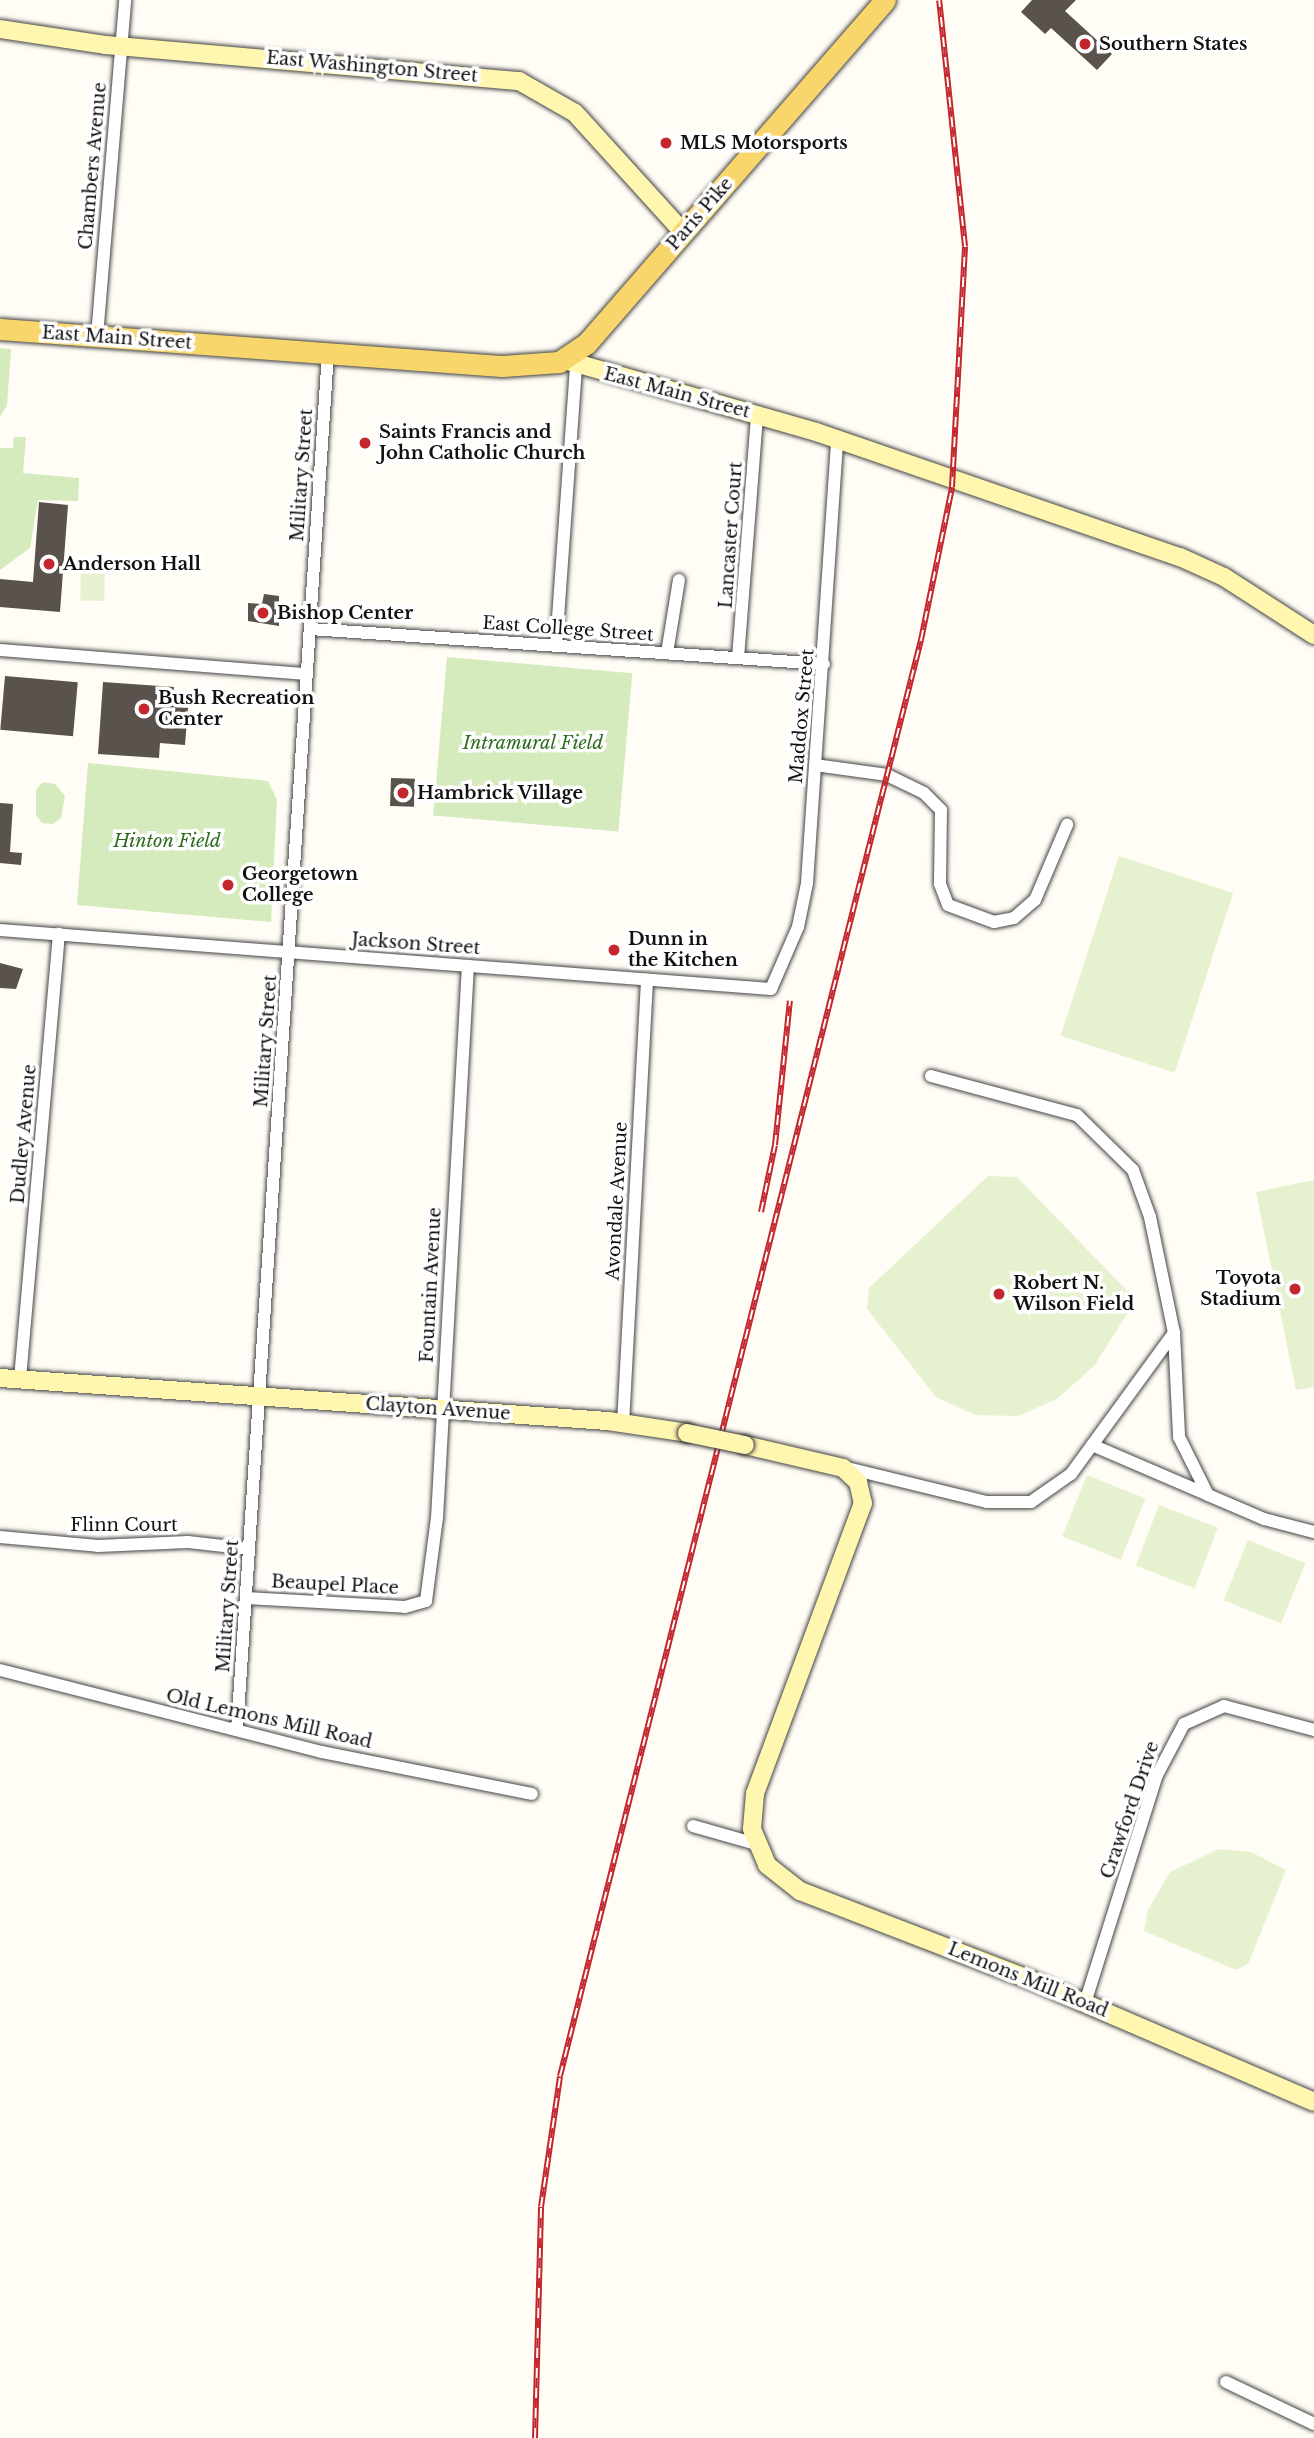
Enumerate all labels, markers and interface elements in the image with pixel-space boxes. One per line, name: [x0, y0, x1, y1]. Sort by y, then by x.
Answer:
place label: Southern States: [1099, 33, 1247, 55]
marker: Southern States: [1077, 36, 1093, 52]
street label: East Washington Street: [265, 47, 479, 87]
street label: Chambers Avenue: [75, 81, 111, 251]
place label: MLS Motorsports: [680, 132, 848, 154]
marker: MLS Motorsports: [658, 135, 674, 151]
street label: Paris Pike: [663, 173, 737, 255]
street label: East Main Street: [41, 322, 193, 354]
street label: East Main Street: [601, 363, 753, 423]
street label: Military Street: [287, 407, 317, 543]
place label: Saints Francis and John Catholic Church: [379, 422, 585, 464]
marker: Saints Francis and John Catholic Church: [357, 435, 373, 451]
street label: Lancaster Court: [715, 461, 747, 609]
place label: Anderson Hall: [63, 553, 201, 575]
marker: Anderson Hall: [41, 556, 57, 572]
place label: Bishop Center: [277, 602, 413, 624]
marker: Bishop Center: [255, 605, 271, 621]
street label: East College Street: [482, 612, 654, 646]
street label: Maddox Street: [785, 648, 819, 784]
place label: Bush Recreation Center: [158, 688, 314, 730]
marker: Bush Recreation Center: [136, 701, 152, 717]
park label: Intramural Field: [462, 732, 604, 754]
place label: Hambrick Village: [417, 782, 584, 804]
marker: Hambrick Village: [395, 785, 411, 801]
park label: Hinton Field: [113, 830, 221, 852]
place label: Georgetown College: [242, 864, 358, 906]
marker: Georgetown College: [220, 877, 236, 893]
street label: Jackson Street: [351, 929, 481, 959]
place label: Dunn in the Kitchen: [628, 929, 738, 972]
marker: Dunn in the Kitchen: [606, 942, 622, 958]
street label: Military Street: [251, 973, 281, 1109]
street label: Dudley Avenue: [7, 1063, 41, 1205]
street label: Avondale Avenue: [602, 1121, 632, 1281]
street label: Fountain Avenue: [416, 1206, 446, 1364]
place label: Toyota Stadium: [1200, 1268, 1281, 1310]
place label: Robert N. Wilson Field: [1013, 1273, 1134, 1316]
marker: Toyota Stadium: [1287, 1281, 1303, 1297]
marker: Robert N. Wilson Field: [991, 1286, 1007, 1302]
street label: Clayton Avenue: [364, 1393, 512, 1425]
street label: Flinn Court: [70, 1514, 178, 1536]
street label: Military Street: [213, 1538, 243, 1674]
street label: Beaupel Place: [271, 1571, 399, 1599]
street label: Old Lemons Mill Road: [164, 1685, 374, 1753]
street label: Crawford Drive: [1096, 1738, 1164, 1882]
street label: Lemons Mill Road: [945, 1938, 1111, 2022]

